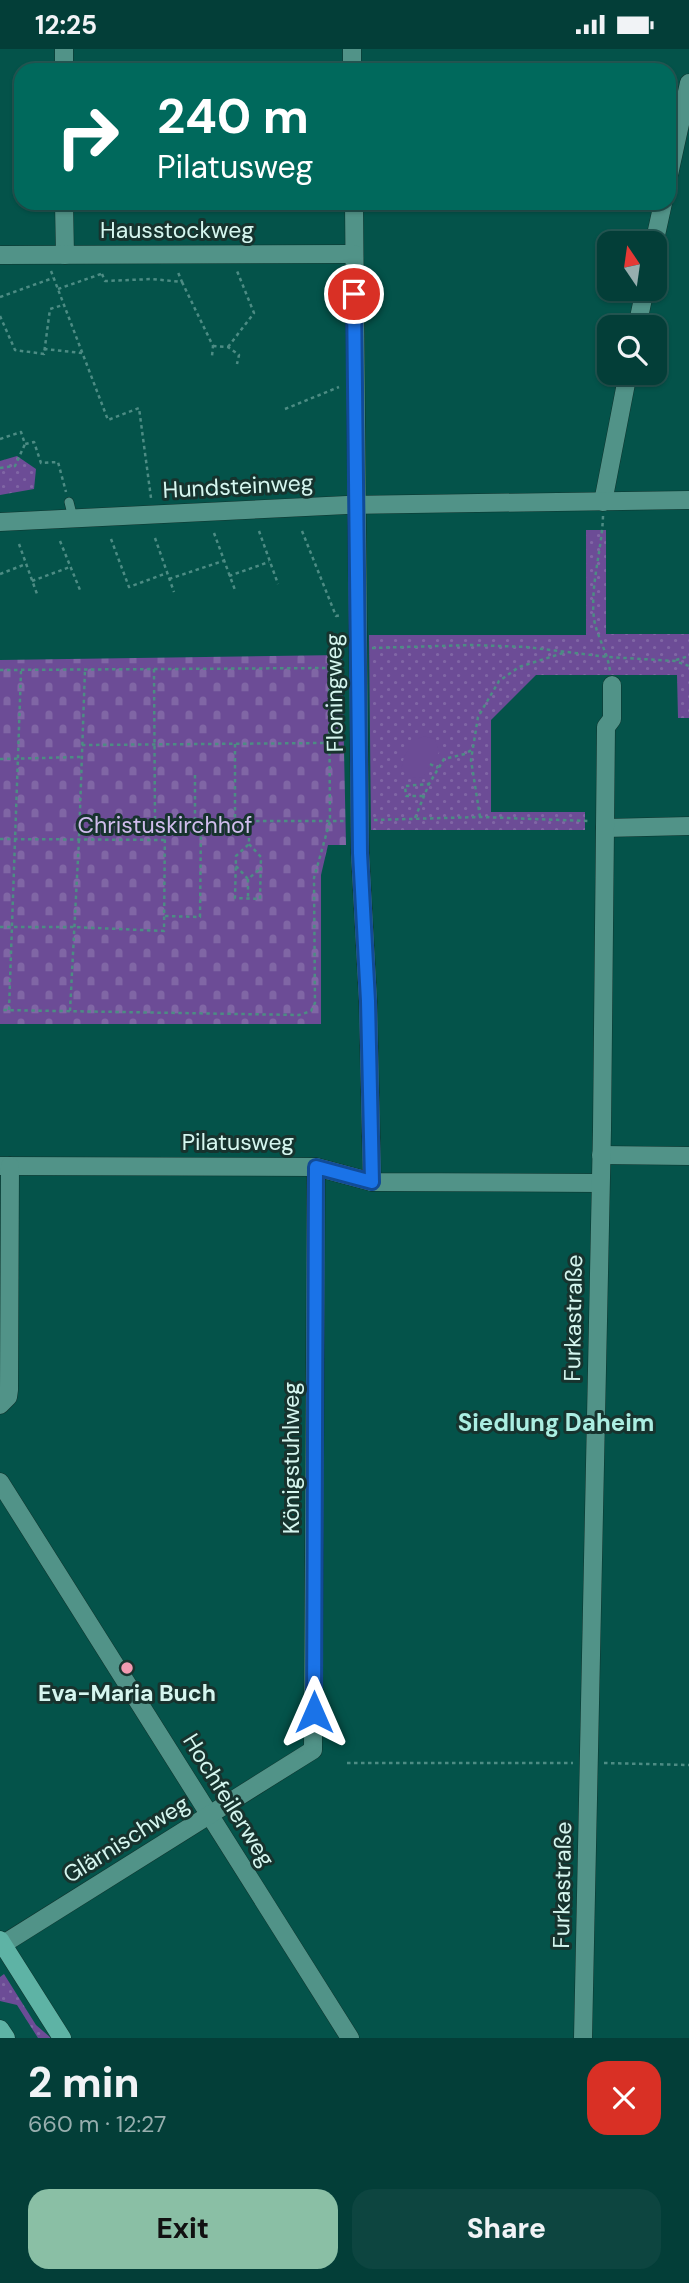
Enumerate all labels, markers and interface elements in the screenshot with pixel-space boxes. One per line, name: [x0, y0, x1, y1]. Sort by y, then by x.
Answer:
text: 12:25: [35, 8, 97, 42]
text: 240 m: [157, 84, 309, 148]
icon: right: [42, 91, 133, 182]
text: Pilatusweg: [157, 146, 313, 188]
street label: Hausstockweg: [100, 215, 254, 245]
north arrow: [597, 231, 667, 301]
map controls: [597, 231, 667, 385]
pin: [324, 264, 384, 324]
icon: arrive: [335, 275, 373, 313]
button: search: [597, 315, 667, 385]
street label: Hundsteinweg: [162, 467, 314, 505]
street label: Floningweg: [318, 633, 350, 753]
park label: Christuskirchhof: [78, 810, 253, 840]
street label: Pilatusweg: [182, 1127, 294, 1157]
street label: Furkastraße: [557, 1254, 589, 1382]
street label: Königstuhlweg: [276, 1382, 306, 1534]
district label: Siedlung Daheim: [458, 1407, 654, 1438]
marker: Eva-Maria Buch: [119, 1660, 135, 1676]
position arrow: [277, 1675, 351, 1749]
place label: Eva-Maria Buch: [38, 1678, 216, 1708]
street label: Hochfeilerweg: [176, 1728, 282, 1872]
street label: Glärnischweg: [57, 1788, 195, 1890]
street label: Furkastraße: [546, 1821, 578, 1949]
text: 2 min: [28, 2055, 139, 2110]
button: close: [587, 2061, 661, 2135]
text: 660 m · 12:27: [28, 2109, 166, 2139]
button: Exit: [28, 2189, 338, 2269]
button: Share: [352, 2189, 661, 2269]

